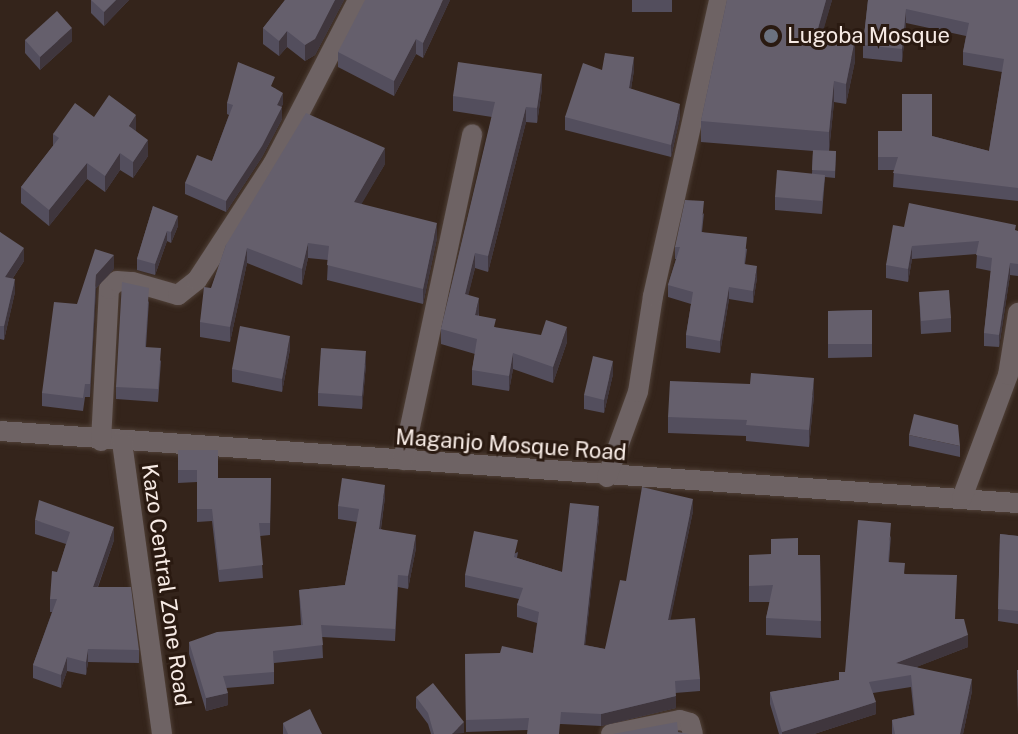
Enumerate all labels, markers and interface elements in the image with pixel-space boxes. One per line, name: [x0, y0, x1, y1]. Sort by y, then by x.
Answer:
place label: Lugoba Mosque: [787, 23, 950, 49]
marker: Lugoba Mosque: [762, 27, 780, 45]
street label: Maganjo Mosque Road: [394, 424, 628, 466]
street label: Kazo Central Zone Road: [136, 462, 196, 708]

